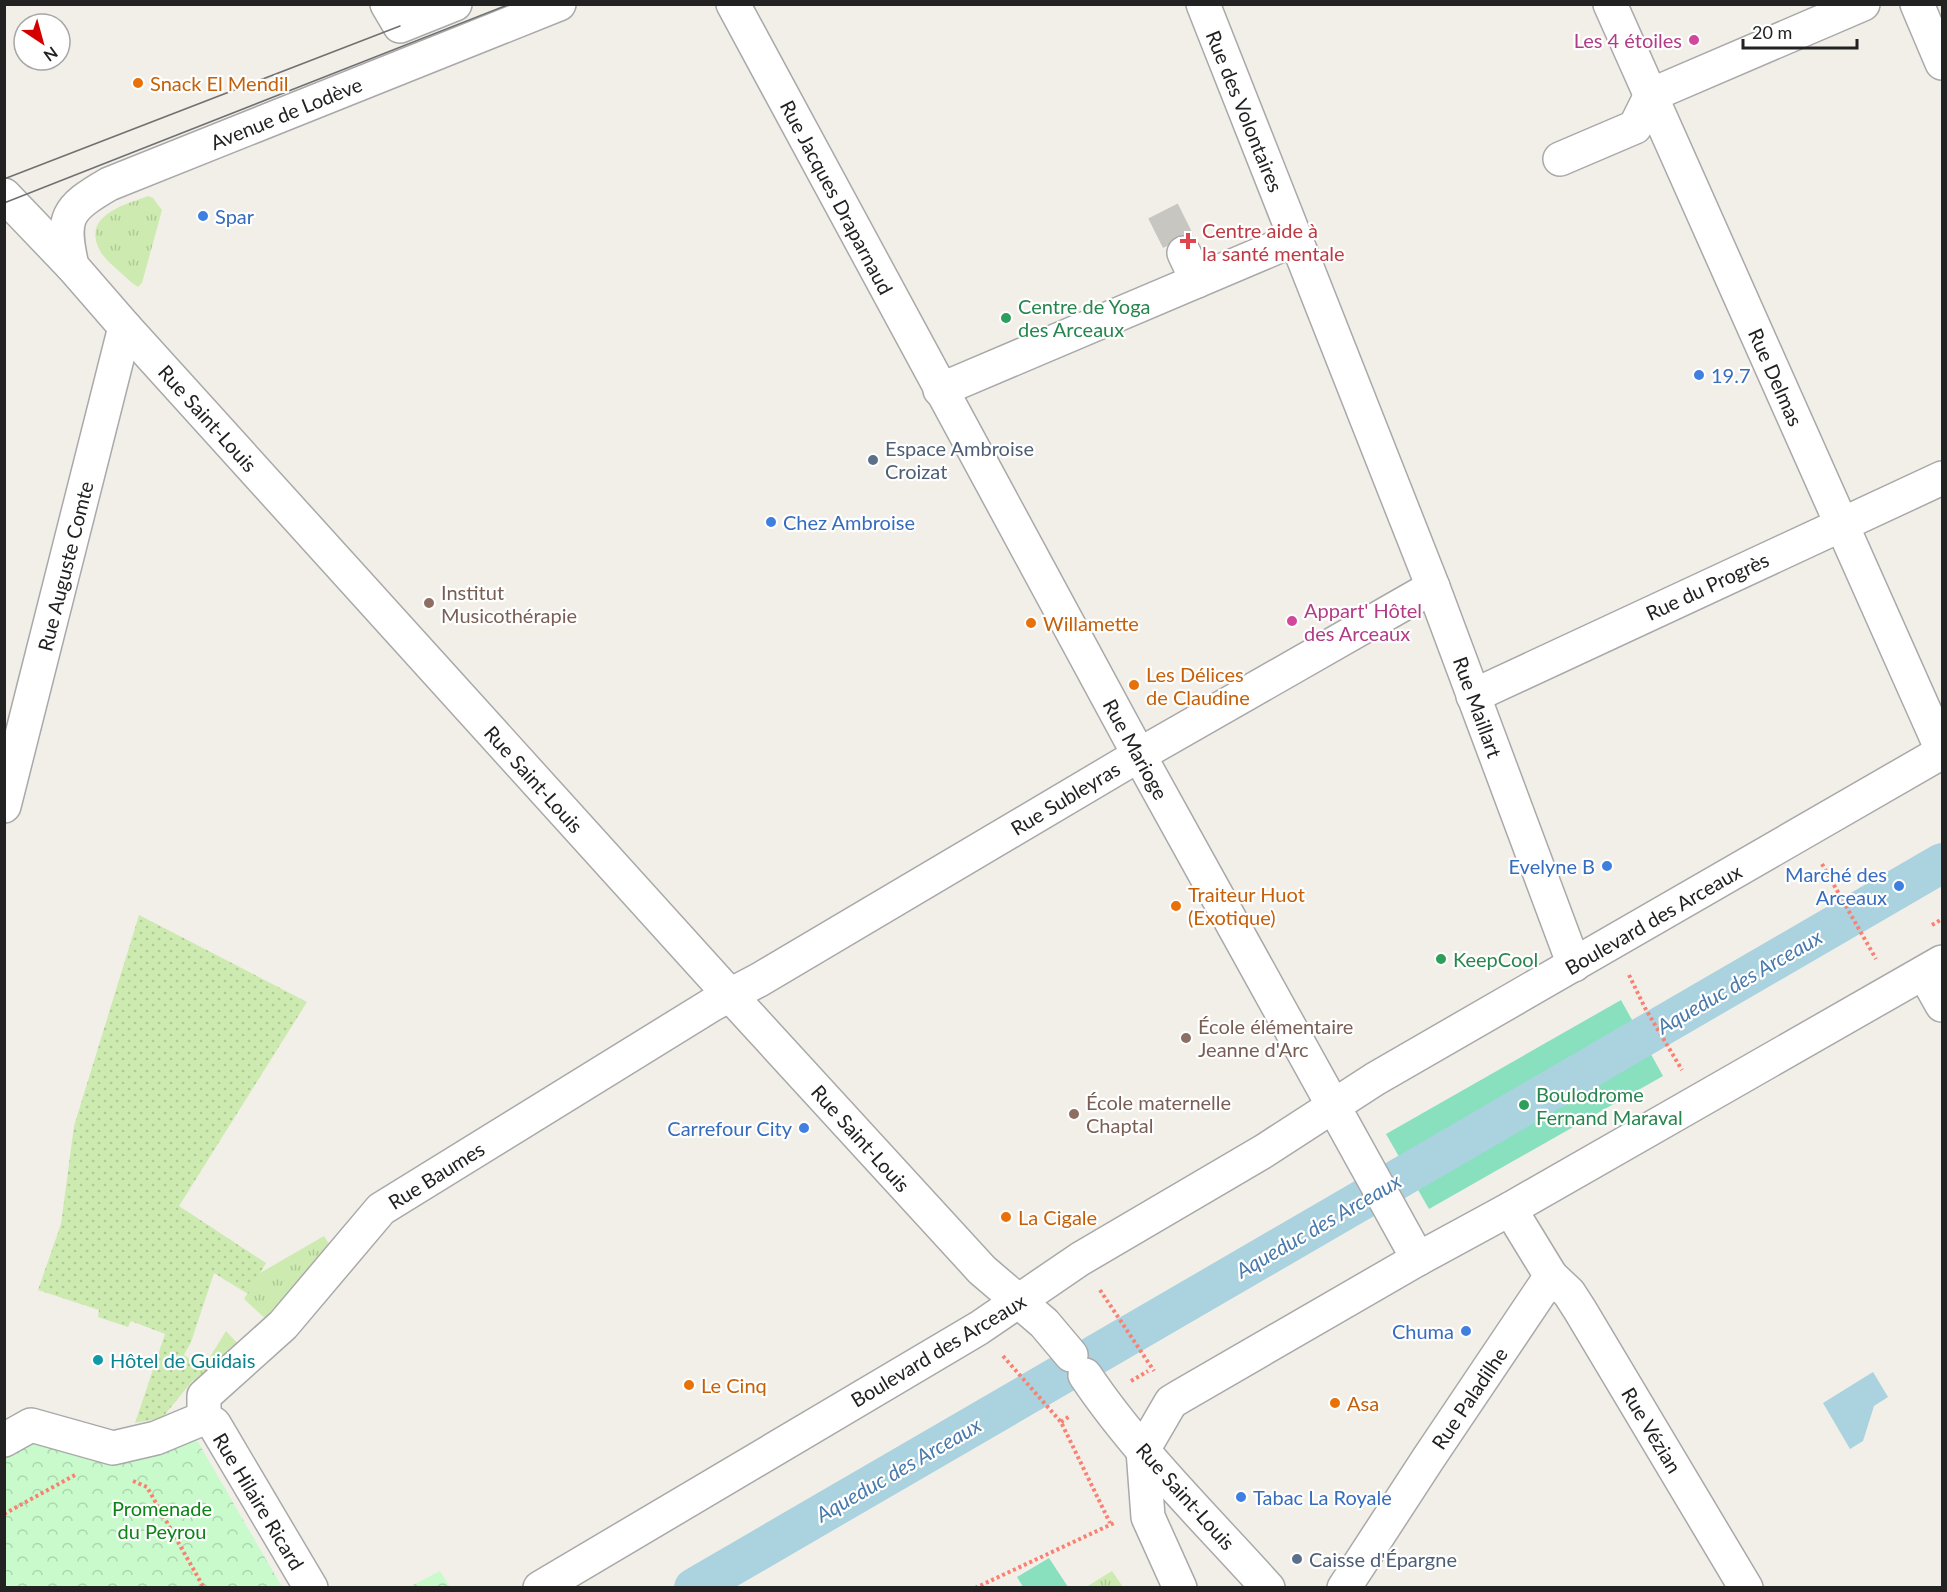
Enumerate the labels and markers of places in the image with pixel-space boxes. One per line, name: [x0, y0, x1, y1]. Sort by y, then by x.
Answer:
place label: Les 4 étoiles: [1574, 28, 1682, 52]
marker: Les 4 étoiles: [1687, 33, 1701, 47]
place label: Snack El Mendil: [150, 71, 289, 95]
marker: Snack El Mendil: [131, 76, 145, 90]
place label: Spar: [215, 204, 255, 228]
marker: Spar: [196, 209, 210, 223]
place label: Centre aide à la santé mentale: [1202, 218, 1345, 265]
marker: Centre aide à la santé mentale: [1179, 232, 1197, 250]
place label: Centre de Yoga des Arceaux: [1018, 294, 1150, 341]
marker: Centre de Yoga des Arceaux: [999, 311, 1013, 325]
place label: 19.7: [1711, 363, 1751, 387]
marker: 19.7: [1692, 368, 1706, 382]
place label: Espace Ambroise Croizat: [885, 436, 1034, 483]
marker: Espace Ambroise Croizat: [866, 453, 880, 467]
place label: Chez Ambroise: [783, 510, 915, 534]
marker: Chez Ambroise: [764, 515, 778, 529]
place label: Institut Musicothérapie: [441, 580, 577, 627]
marker: Institut Musicothérapie: [422, 596, 436, 610]
place label: Appart' Hôtel des Arceaux: [1304, 598, 1422, 645]
place label: Willamette: [1043, 611, 1139, 635]
marker: Appart' Hôtel des Arceaux: [1285, 614, 1299, 628]
marker: Willamette: [1024, 616, 1038, 630]
place label: Les Délices de Claudine: [1146, 662, 1250, 709]
marker: Les Délices de Claudine: [1127, 678, 1141, 692]
place label: Evelyne B: [1509, 854, 1595, 878]
marker: Evelyne B: [1600, 859, 1614, 873]
place label: Marché des Arceaux: [1785, 862, 1887, 909]
marker: Marché des Arceaux: [1892, 879, 1906, 893]
place label: Traiteur Huot (Exotique): [1188, 882, 1305, 929]
marker: Traiteur Huot (Exotique): [1169, 899, 1183, 913]
place label: KeepCool: [1453, 947, 1538, 971]
marker: KeepCool: [1434, 952, 1448, 966]
place label: École élémentaire Jeanne d'Arc: [1198, 1014, 1353, 1061]
marker: École élémentaire Jeanne d'Arc: [1179, 1031, 1193, 1045]
place label: Boulodrome Fernand Maraval: [1536, 1082, 1683, 1129]
place label: École maternelle Chaptal: [1086, 1090, 1231, 1137]
marker: Boulodrome Fernand Maraval: [1517, 1098, 1531, 1112]
marker: École maternelle Chaptal: [1067, 1107, 1081, 1121]
place label: Carrefour City: [667, 1116, 793, 1140]
marker: Carrefour City: [797, 1121, 811, 1135]
place label: La Cigale: [1018, 1205, 1097, 1229]
marker: La Cigale: [999, 1210, 1013, 1224]
place label: Chuma: [1392, 1319, 1454, 1343]
marker: Chuma: [1459, 1324, 1473, 1338]
place label: Hôtel de Guidais: [110, 1348, 256, 1372]
marker: Hôtel de Guidais: [91, 1353, 105, 1367]
place label: Le Cinq: [701, 1373, 767, 1397]
marker: Le Cinq: [682, 1378, 696, 1392]
place label: Asa: [1347, 1391, 1379, 1415]
marker: Asa: [1328, 1396, 1342, 1410]
place label: Tabac La Royale: [1253, 1485, 1392, 1509]
marker: Tabac La Royale: [1234, 1490, 1248, 1504]
place label: Caisse d'Épargne: [1309, 1547, 1457, 1571]
marker: Caisse d'Épargne: [1290, 1552, 1304, 1566]

